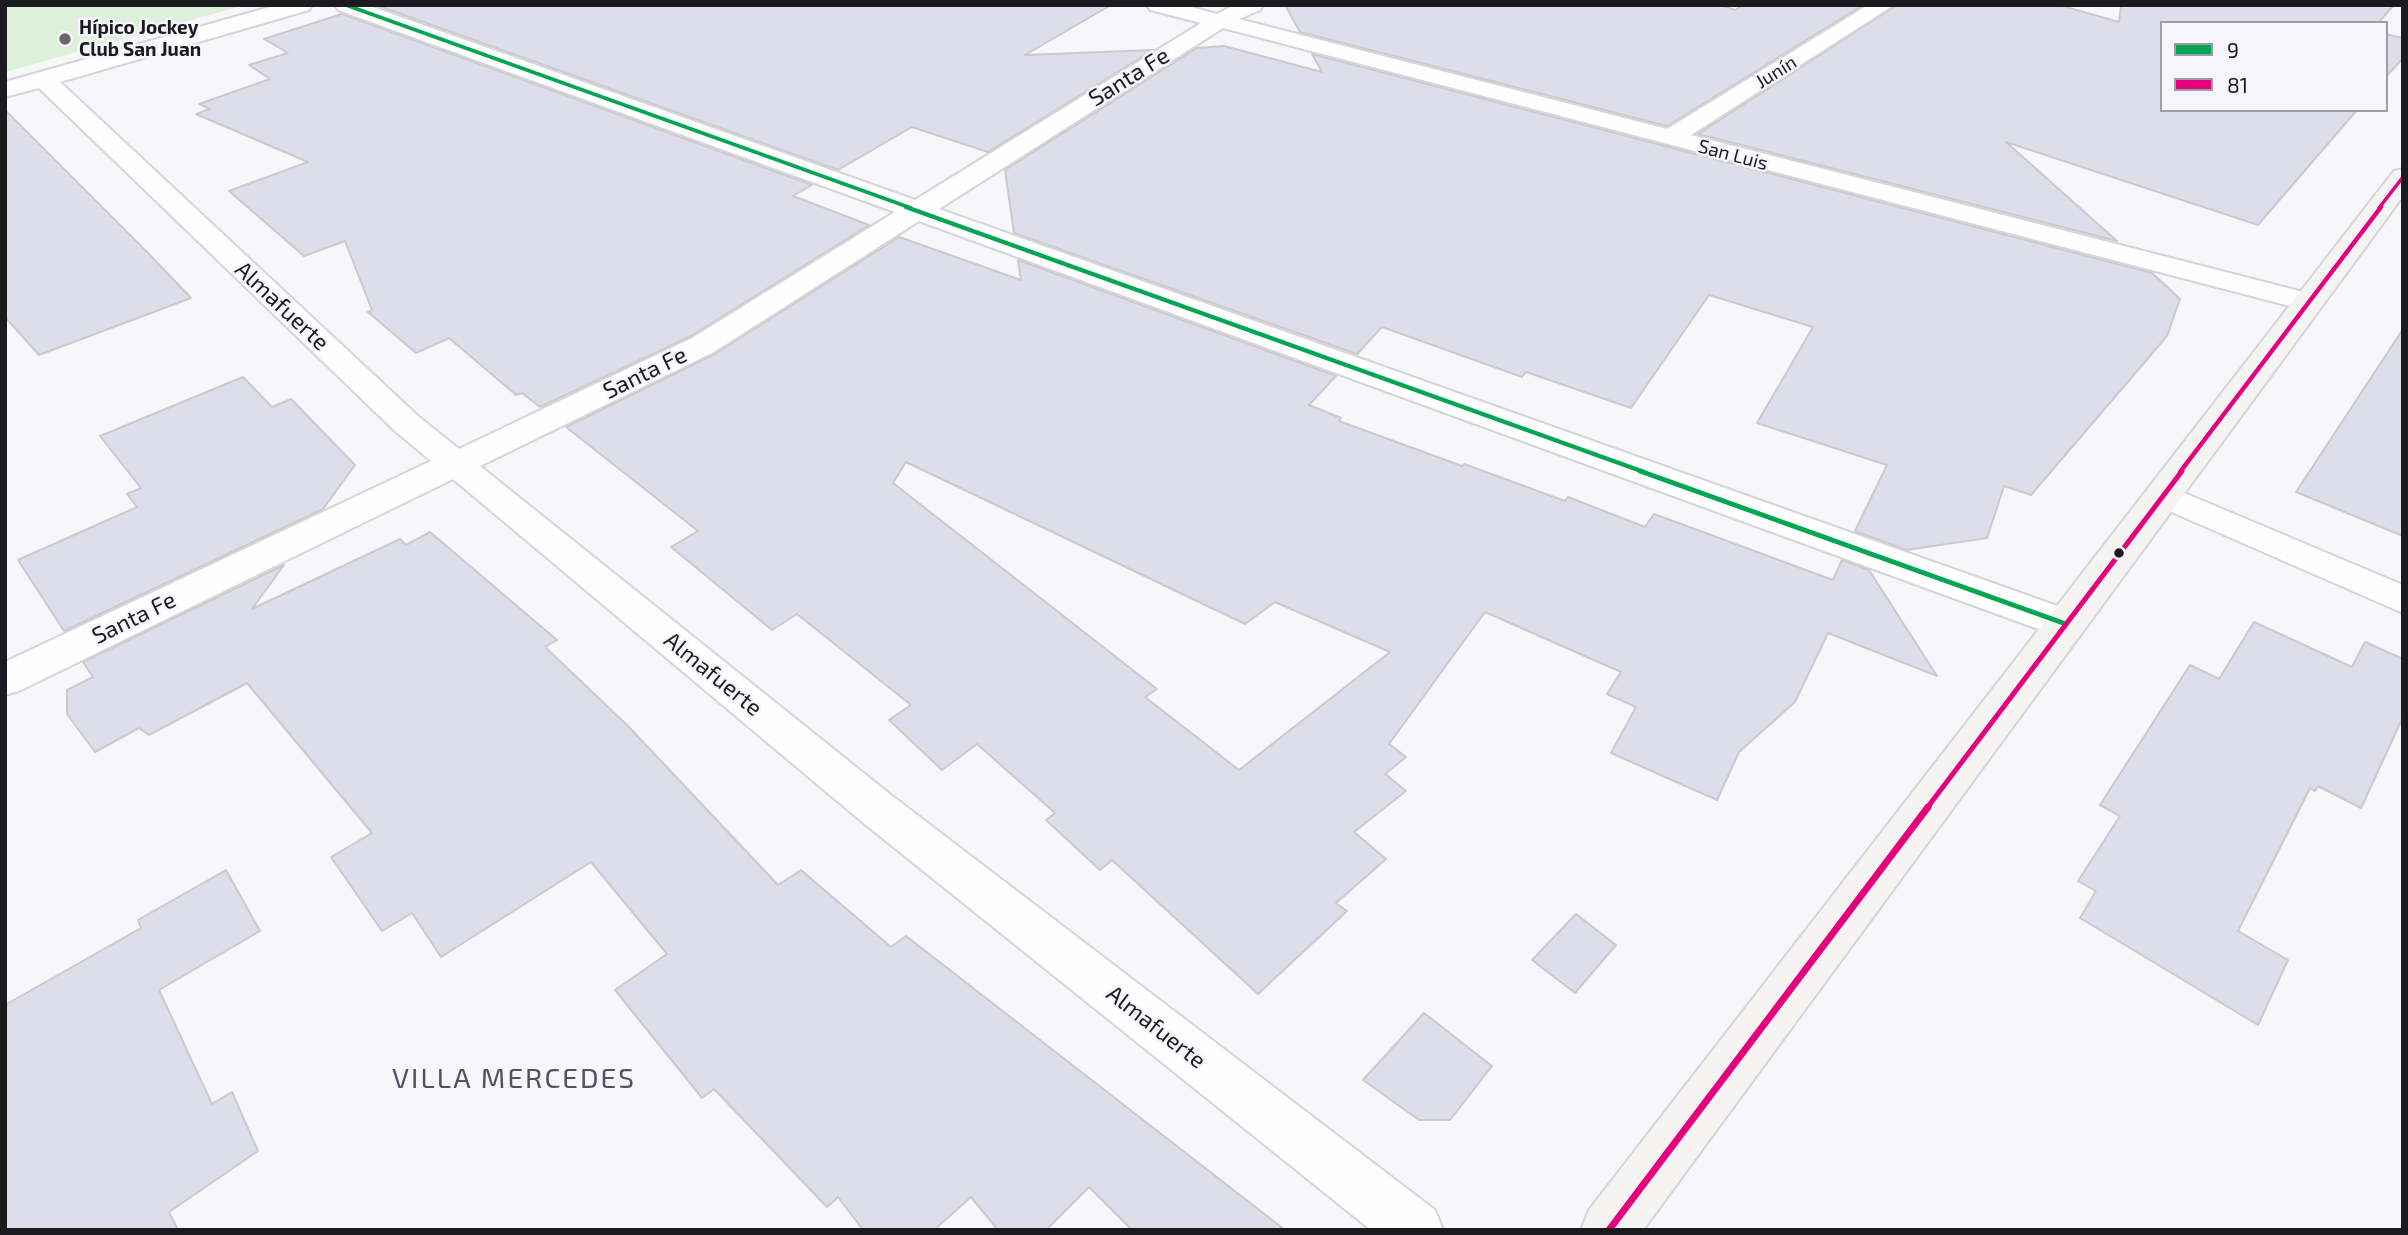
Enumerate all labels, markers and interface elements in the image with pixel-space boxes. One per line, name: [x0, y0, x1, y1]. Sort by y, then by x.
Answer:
place label: Hípico Jockey Club San Juan: [79, 17, 201, 61]
legend: [2160, 21, 2387, 112]
marker: Hípico Jockey Club San Juan: [57, 31, 73, 47]
text: 9: [2227, 37, 2239, 62]
street label: Santa Fe: [1084, 42, 1174, 112]
street label: Junín: [1751, 51, 1801, 93]
text: 81: [2227, 72, 2248, 97]
street label: San Luis: [1696, 135, 1770, 175]
street label: Almafuerte: [229, 256, 335, 356]
street label: Santa Fe: [599, 341, 691, 405]
unlabelled marker: [2112, 546, 2126, 560]
street label: Santa Fe: [88, 586, 180, 650]
street label: Almafuerte: [658, 626, 768, 722]
street label: Almafuerte: [1101, 980, 1211, 1074]
district label: VILLA MERCEDES: [394, 1062, 634, 1096]

